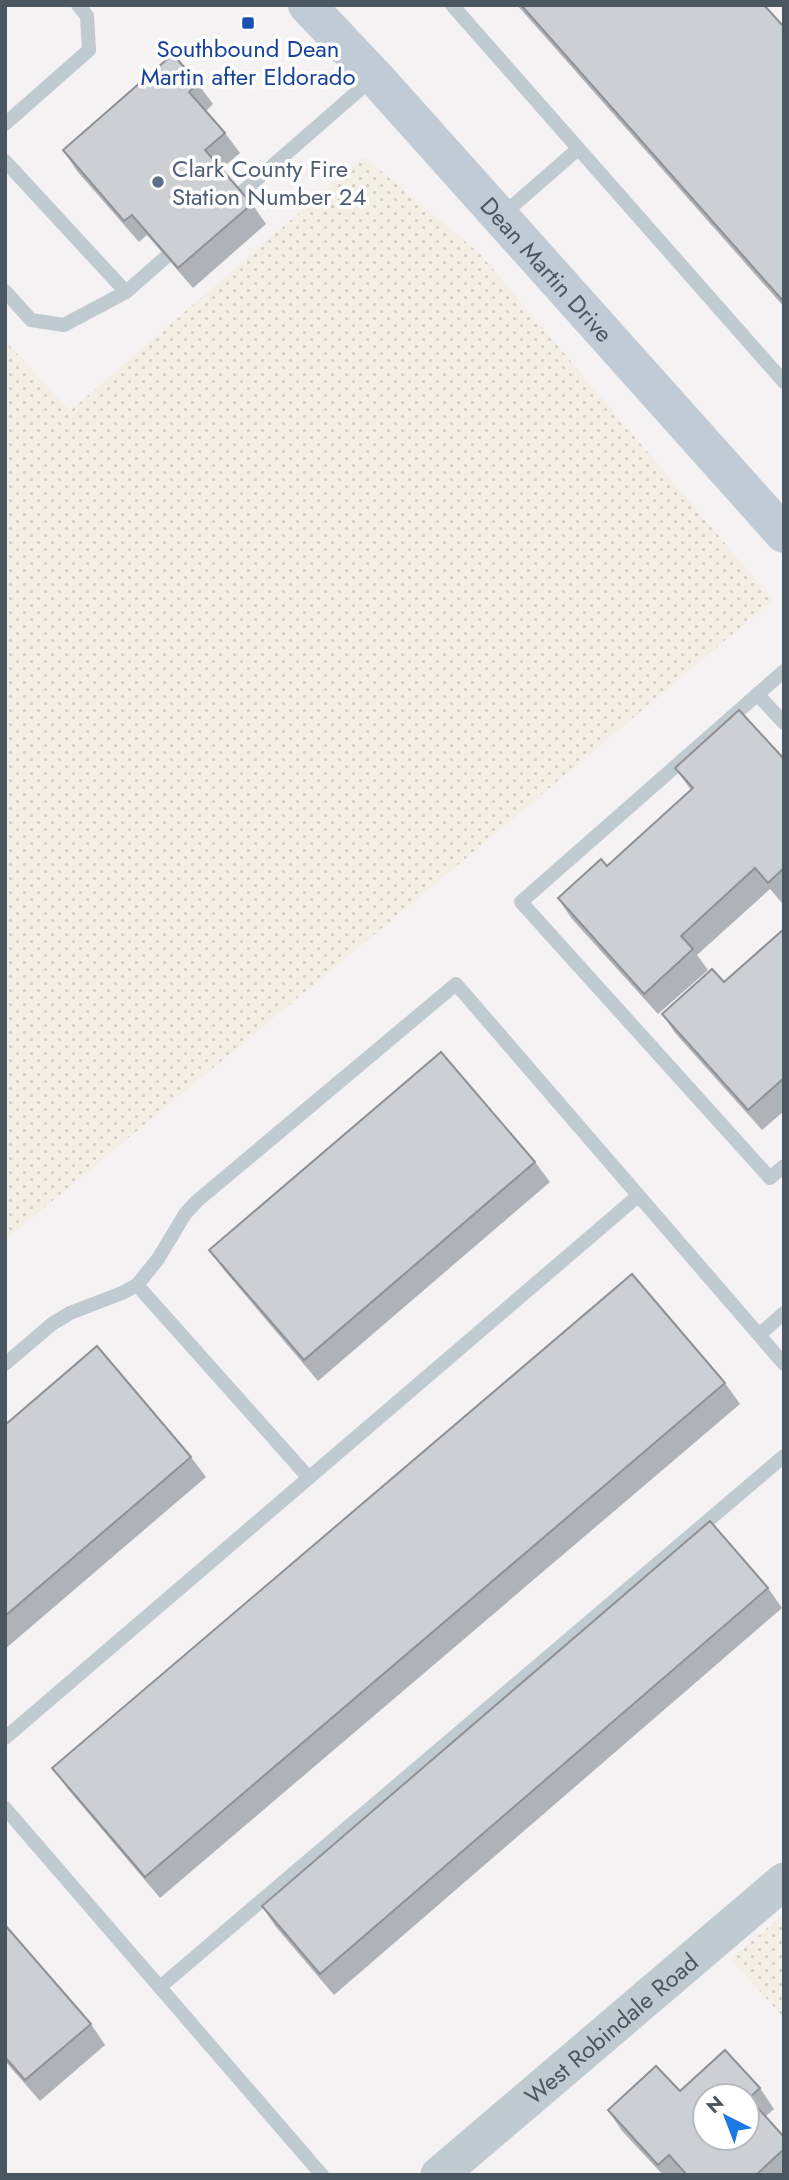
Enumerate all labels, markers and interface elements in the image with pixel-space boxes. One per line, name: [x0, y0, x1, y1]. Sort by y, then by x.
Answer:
marker: Southbound Dean Martin after Eldorado: [240, 15, 256, 31]
place label: Southbound Dean Martin after Eldorado: [140, 31, 356, 94]
place label: Clark County Fire Station Number 24: [172, 151, 366, 214]
marker: Clark County Fire Station Number 24: [150, 174, 166, 190]
street label: Dean Martin Drive: [472, 189, 622, 350]
street label: West Robindale Road: [517, 1944, 705, 2112]
north arrow: [691, 2082, 761, 2152]
text: N: [700, 2090, 730, 2120]

